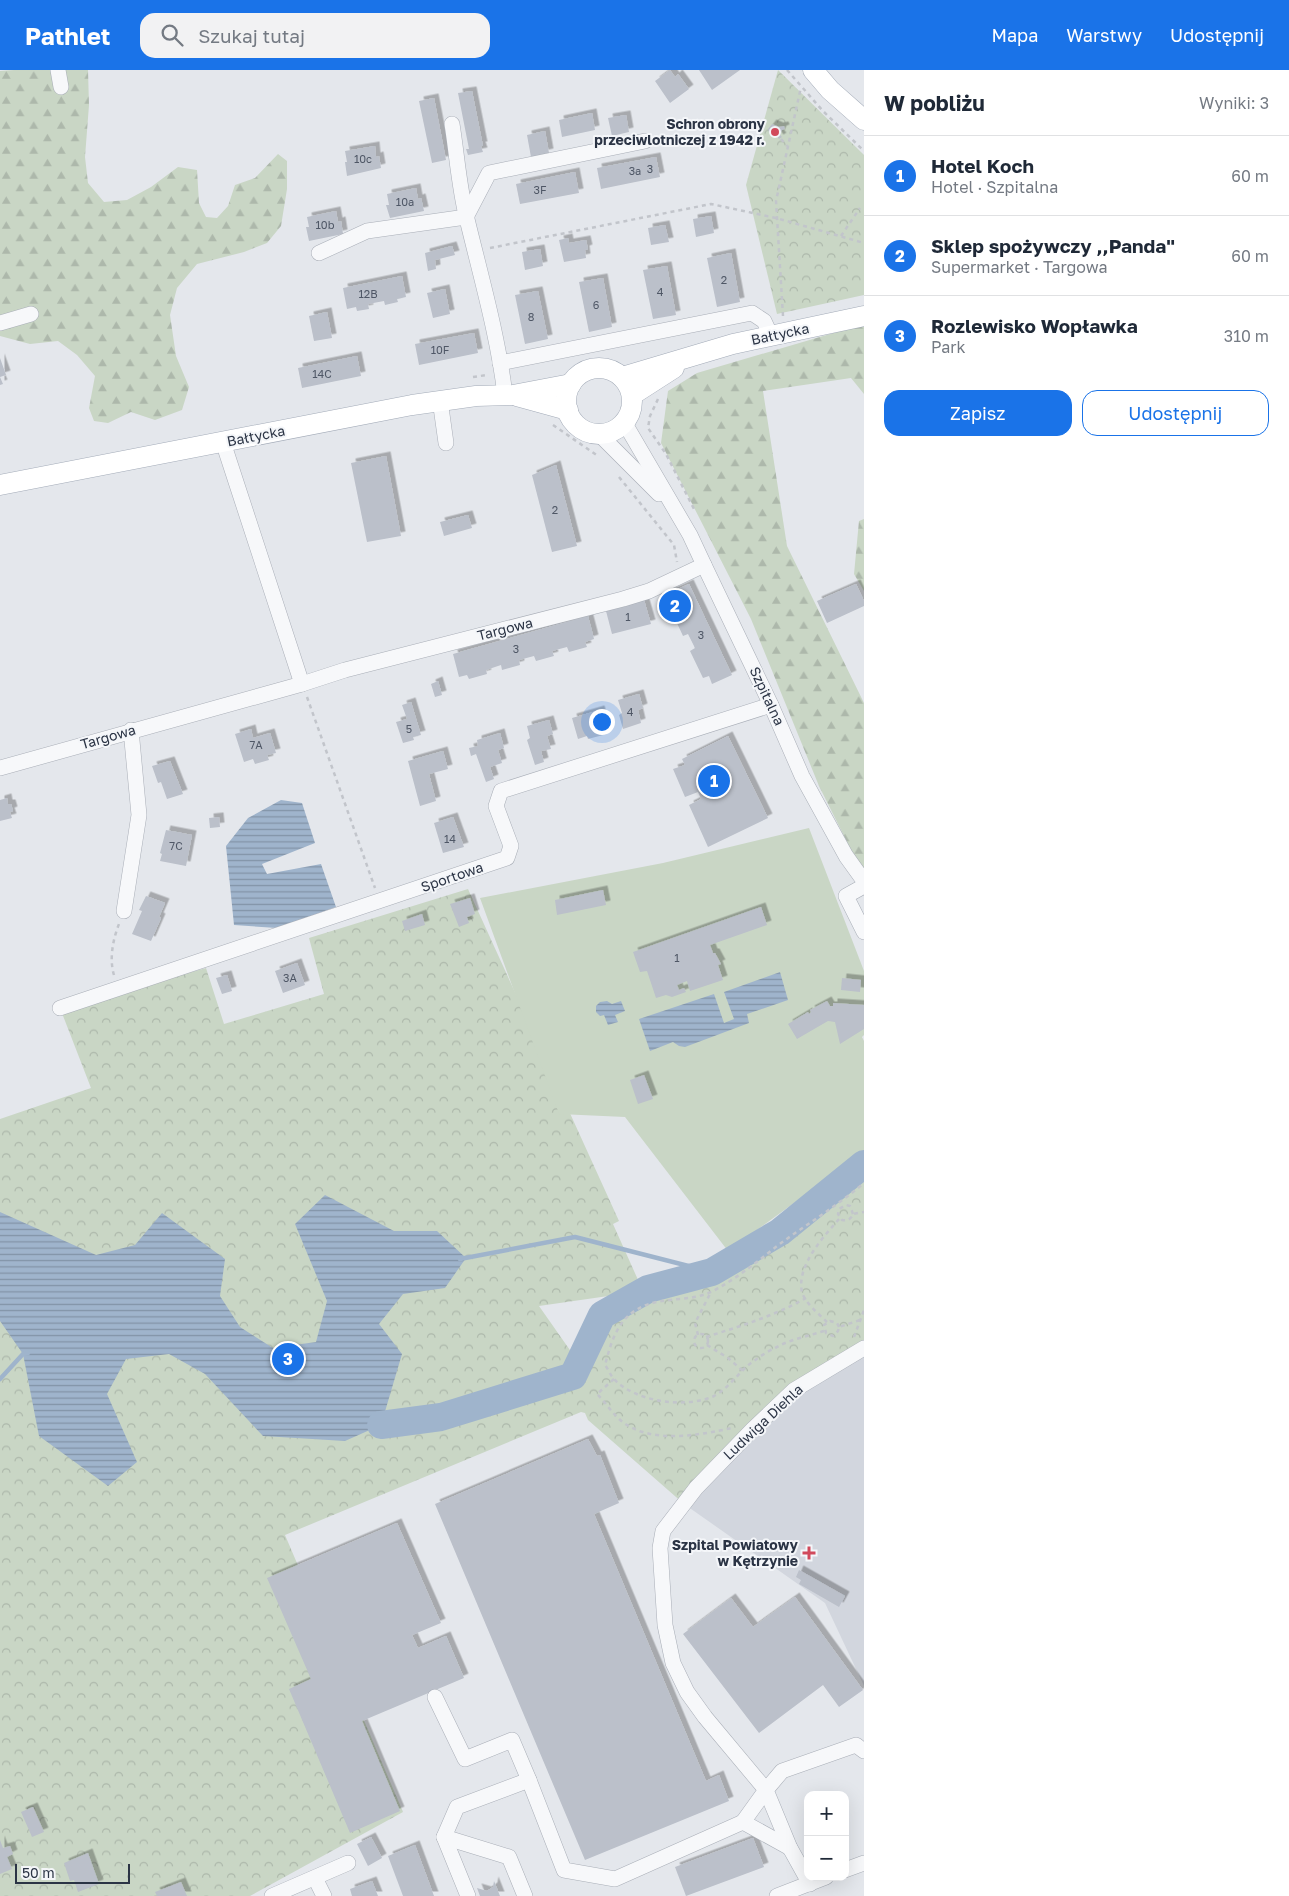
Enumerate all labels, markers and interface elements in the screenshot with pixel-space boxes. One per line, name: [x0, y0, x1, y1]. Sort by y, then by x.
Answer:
search box: [140, 13, 490, 58]
text: Pathlet: [25, 21, 110, 50]
icon: search: [158, 21, 186, 49]
text: Szukaj tutaj: [198, 24, 305, 47]
text: Mapa: [991, 24, 1038, 46]
text: Warstwy: [1066, 24, 1142, 46]
text: Udostępnij: [1170, 24, 1264, 46]
text: W pobliżu: [884, 90, 985, 116]
text: Wyniki: 3: [1199, 93, 1269, 113]
place label: Schron obrony przeciwlotniczej z 1942 r.: [594, 115, 766, 148]
marker: Schron obrony przeciwlotniczej z 1942 r.: [769, 126, 781, 138]
house number: 10c: [354, 152, 372, 165]
text: Hotel Koch: [931, 154, 1034, 177]
house number: 3: [647, 162, 653, 175]
house number: 3a: [629, 164, 641, 177]
text: 1: [896, 166, 904, 186]
text: 60 m: [1231, 166, 1269, 186]
text: Hotel · Szpitalna: [931, 177, 1058, 197]
house number: 3F: [534, 183, 547, 196]
house number: 10a: [396, 195, 414, 208]
house number: 10b: [316, 218, 335, 231]
text: Sklep spożywczy ,,Panda": [931, 234, 1175, 257]
text: 2: [895, 246, 905, 266]
text: 60 m: [1231, 246, 1269, 266]
text: Supermarket · Targowa: [931, 257, 1107, 277]
house number: 2: [721, 273, 727, 286]
house number: 4: [657, 285, 664, 298]
house number: 12B: [358, 287, 378, 300]
house number: 6: [593, 298, 600, 311]
house number: 8: [528, 310, 535, 323]
text: Rozlewisko Wopławka: [931, 314, 1138, 337]
street label: Bałtycka: [749, 319, 810, 348]
text: 3: [895, 326, 905, 346]
text: 310 m: [1224, 326, 1269, 346]
text: Park: [931, 337, 966, 357]
house number: 10F: [431, 343, 450, 356]
house number: 14C: [312, 367, 332, 380]
button: Zapisz: [884, 390, 1072, 436]
button: Udostępnij: [1082, 390, 1269, 436]
street label: Bałtycka: [225, 422, 286, 449]
house number: 2: [552, 503, 558, 516]
pin: 2: [659, 587, 691, 625]
house number: 1: [625, 610, 631, 623]
street label: Targowa: [475, 613, 534, 644]
house number: 3: [698, 628, 704, 641]
house number: 3: [513, 642, 519, 655]
street label: Szpitalna: [746, 664, 788, 728]
house number: 4: [627, 705, 634, 718]
your location: [589, 709, 615, 735]
street label: Targowa: [78, 721, 137, 752]
house number: 5: [406, 722, 412, 735]
house number: 7A: [249, 738, 263, 751]
pin: 1: [698, 762, 730, 800]
house number: 14: [444, 832, 456, 845]
house number: 7C: [169, 839, 183, 852]
street label: Sportowa: [419, 858, 485, 895]
house number: 1: [674, 951, 680, 964]
house number: 3A: [283, 971, 298, 984]
pin: 3: [272, 1340, 304, 1378]
street label: Ludwiga Diehla: [719, 1380, 806, 1463]
place label: Szpital Powiatowy w Kętrzynie: [672, 1536, 799, 1569]
marker: Szpital Powiatowy w Kętrzynie: [802, 1546, 816, 1560]
map controls: [804, 1791, 849, 1881]
button: +: [804, 1791, 849, 1836]
button: −: [804, 1836, 849, 1881]
scale bar: [15, 1861, 130, 1884]
text: 50 m: [22, 1864, 55, 1881]

